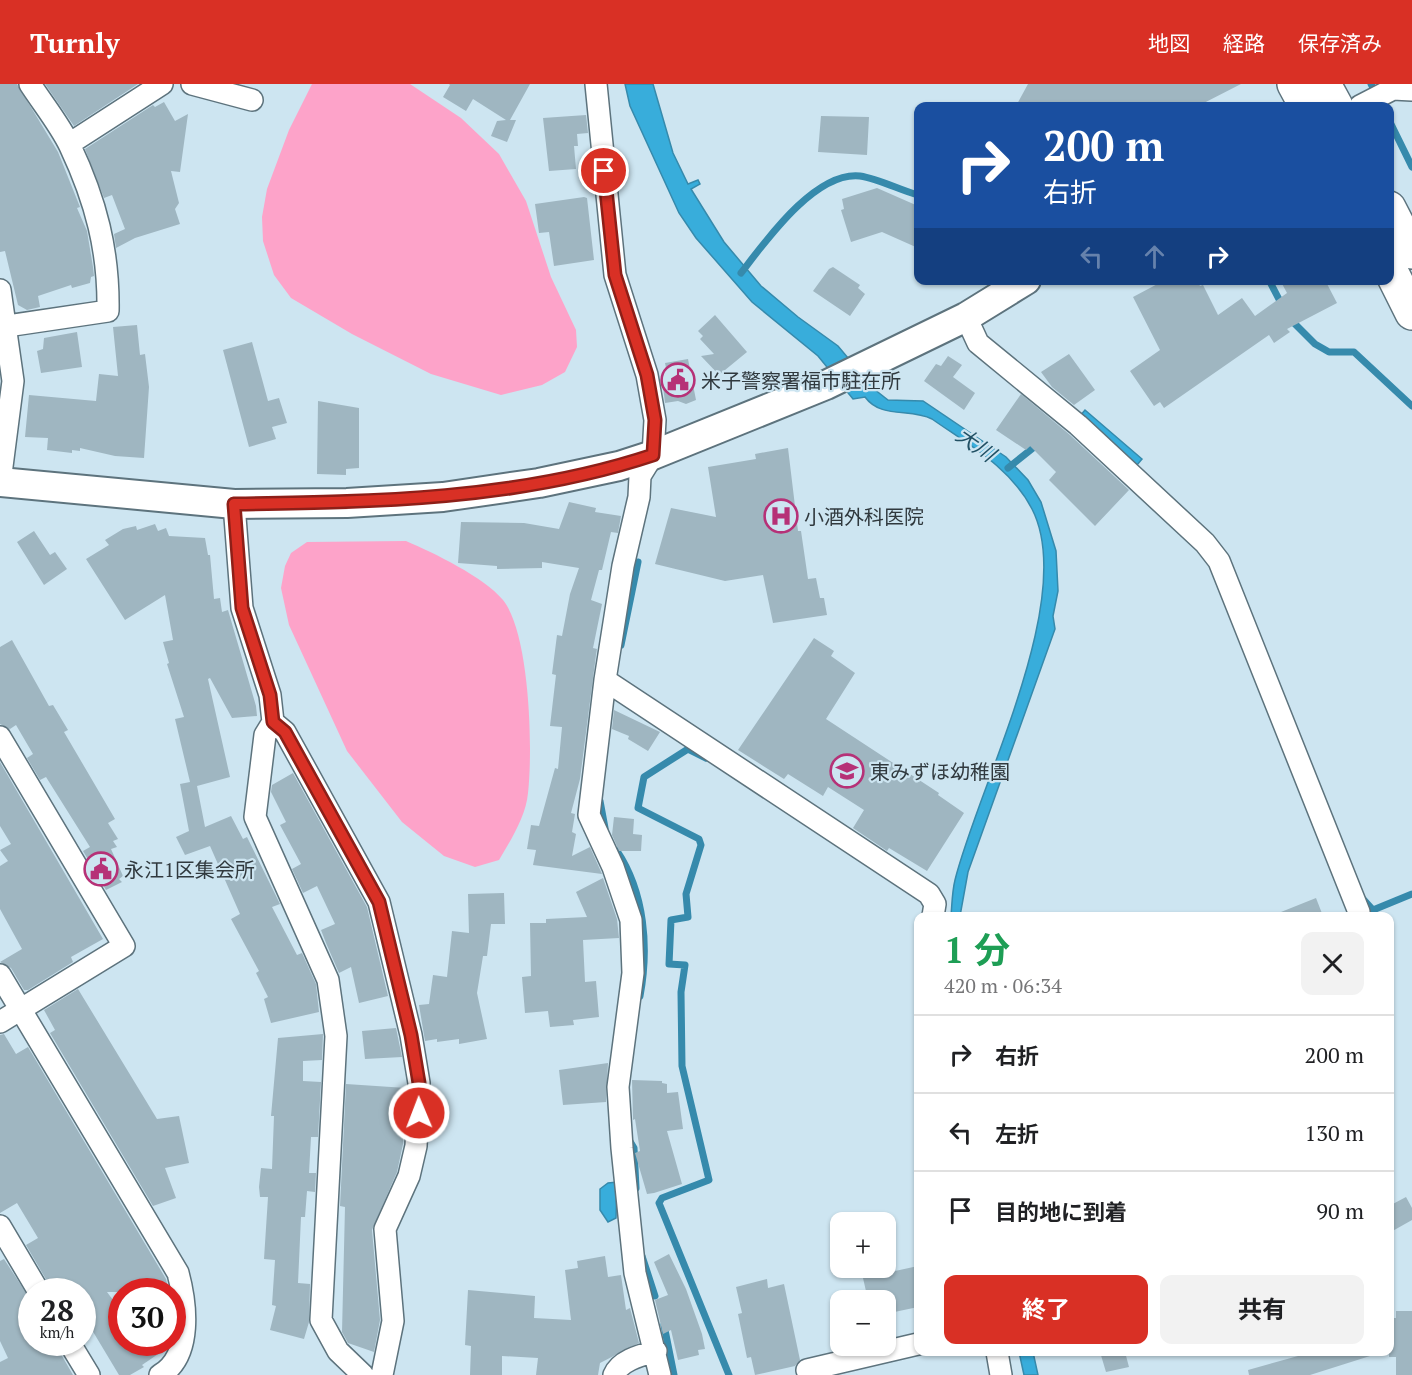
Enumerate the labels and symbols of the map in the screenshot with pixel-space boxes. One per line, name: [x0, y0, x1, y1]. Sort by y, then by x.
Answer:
pin: [578, 145, 629, 196]
public building icon: 米子警察署福市駐在所: [660, 362, 696, 398]
place label: 米子警察署福市駐在所: [701, 367, 901, 394]
water label: 大川: [951, 420, 1003, 469]
hospital icon: 小酒外科医院: [763, 498, 799, 534]
place label: 小酒外科医院: [804, 503, 924, 530]
school or university icon: 東みずほ幼稚園: [829, 753, 865, 789]
place label: 東みずほ幼稚園: [870, 758, 1010, 785]
public building icon: 永江1区集会所: [83, 851, 119, 887]
place label: 永江1区集会所: [124, 856, 255, 883]
position arrow: [387, 1081, 451, 1145]
speed limit sign: 30: [108, 1278, 186, 1356]

